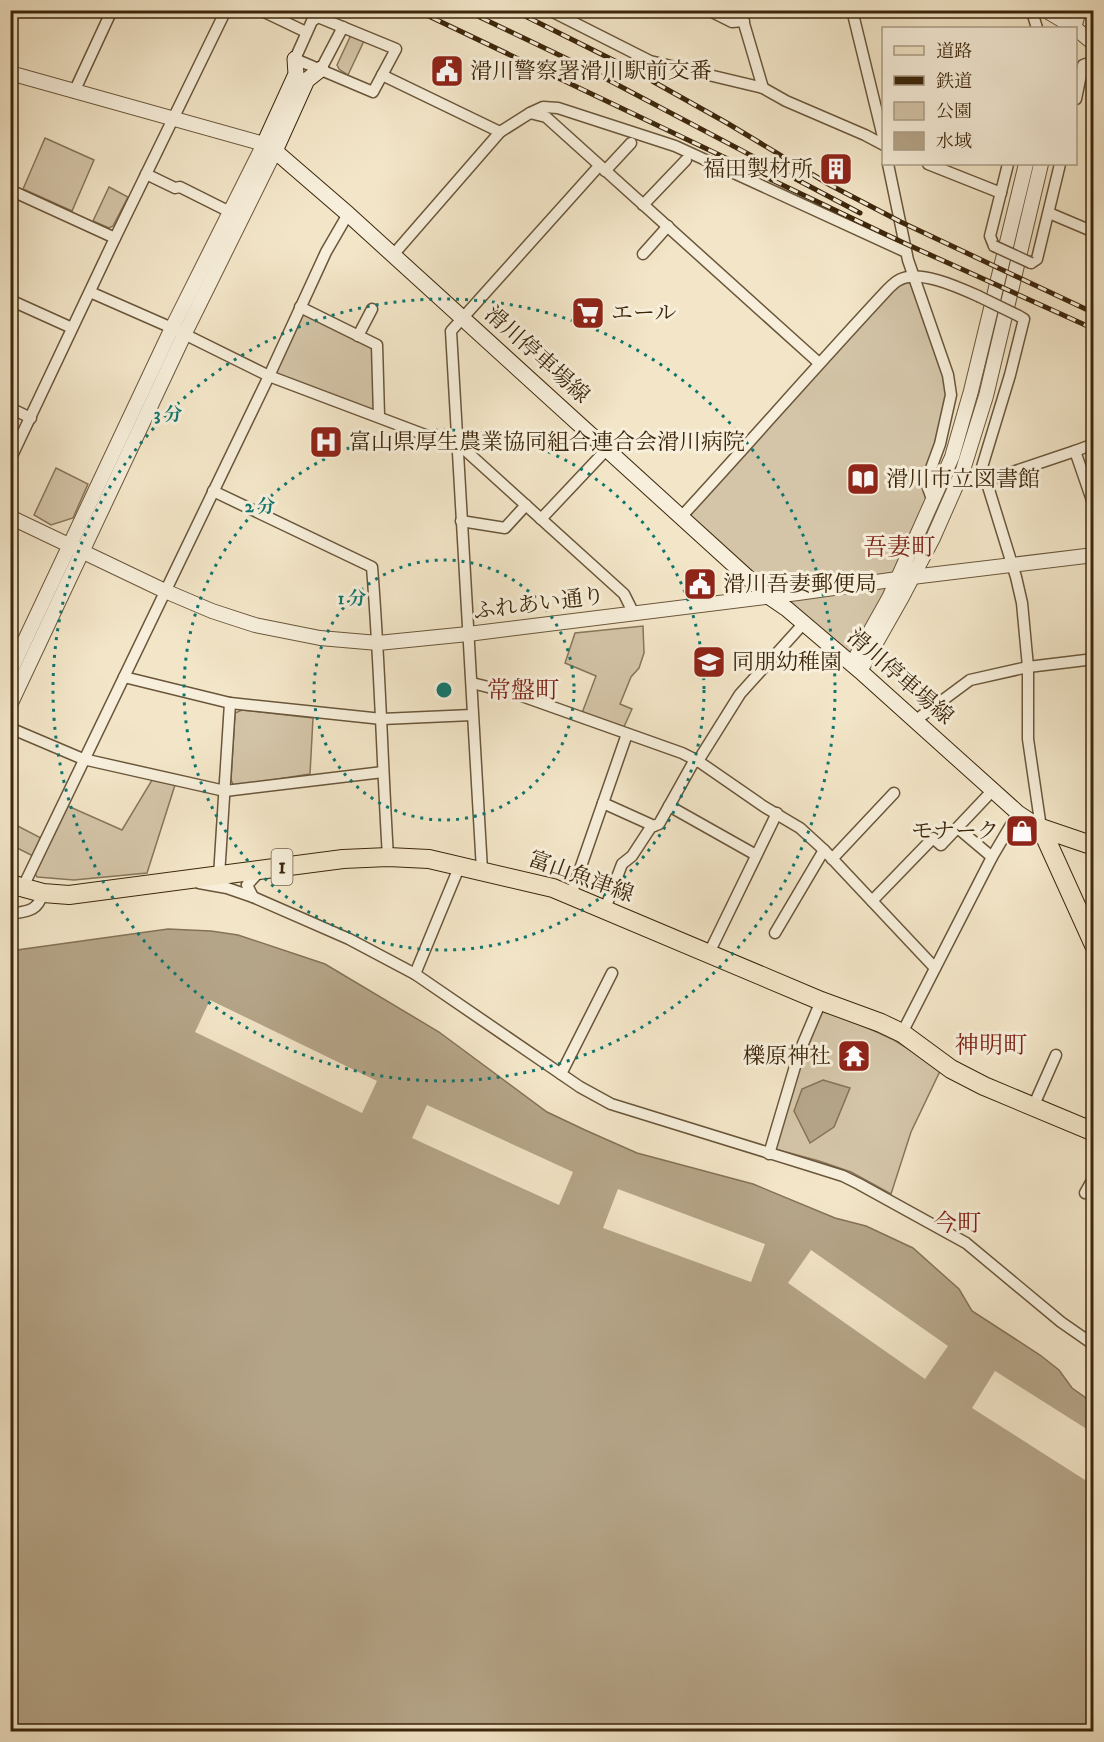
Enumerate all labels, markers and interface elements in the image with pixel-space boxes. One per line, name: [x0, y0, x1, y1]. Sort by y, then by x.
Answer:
legend: [882, 27, 1077, 165]
text: 道路: [936, 41, 972, 63]
public building icon: 滑川警察署滑川駅前交番: [429, 53, 465, 89]
place label: 滑川警察署滑川駅前交番: [470, 58, 712, 85]
text: 鉄道: [936, 71, 972, 93]
text: 公園: [936, 101, 972, 123]
text: 水域: [936, 131, 972, 153]
building icon: 福田製材所: [818, 151, 854, 187]
place label: 福田製材所: [703, 156, 813, 183]
supermarket icon: エール: [570, 295, 606, 331]
place label: エール: [611, 300, 677, 327]
street label: 滑川停車場線: [479, 301, 595, 409]
text: 3 分: [154, 404, 182, 426]
hospital icon: 富山県厚生農業協同組合連合会滑川病院: [308, 424, 344, 460]
place label: 富山県厚生農業協同組合連合会滑川病院: [349, 429, 745, 456]
library icon: 滑川市立図書館: [845, 461, 881, 497]
place label: 滑川市立図書館: [886, 466, 1040, 493]
text: 2 分: [245, 496, 275, 518]
district label: 吾妻町: [863, 533, 935, 563]
public building icon: 滑川吾妻郵便局: [682, 566, 718, 602]
place label: 滑川吾妻郵便局: [723, 571, 877, 598]
street label: ふれあい通り: [472, 583, 606, 625]
text: 1 分: [338, 588, 366, 610]
street label: 滑川停車場線: [841, 624, 959, 730]
school or university icon: 同朋幼稚園: [691, 644, 727, 680]
place label: 同朋幼稚園: [732, 649, 842, 676]
district label: 常盤町: [487, 676, 559, 706]
centre of rings: [434, 680, 454, 700]
shop icon: モナーク: [1004, 813, 1040, 849]
place label: モナーク: [911, 818, 999, 845]
street label: 富山魚津線: [525, 846, 637, 908]
road number: 1: [272, 849, 292, 885]
district label: 神明町: [955, 1031, 1027, 1061]
temple icon: 櫟原神社: [836, 1038, 872, 1074]
place label: 櫟原神社: [743, 1043, 831, 1070]
district label: 今町: [933, 1209, 981, 1239]

